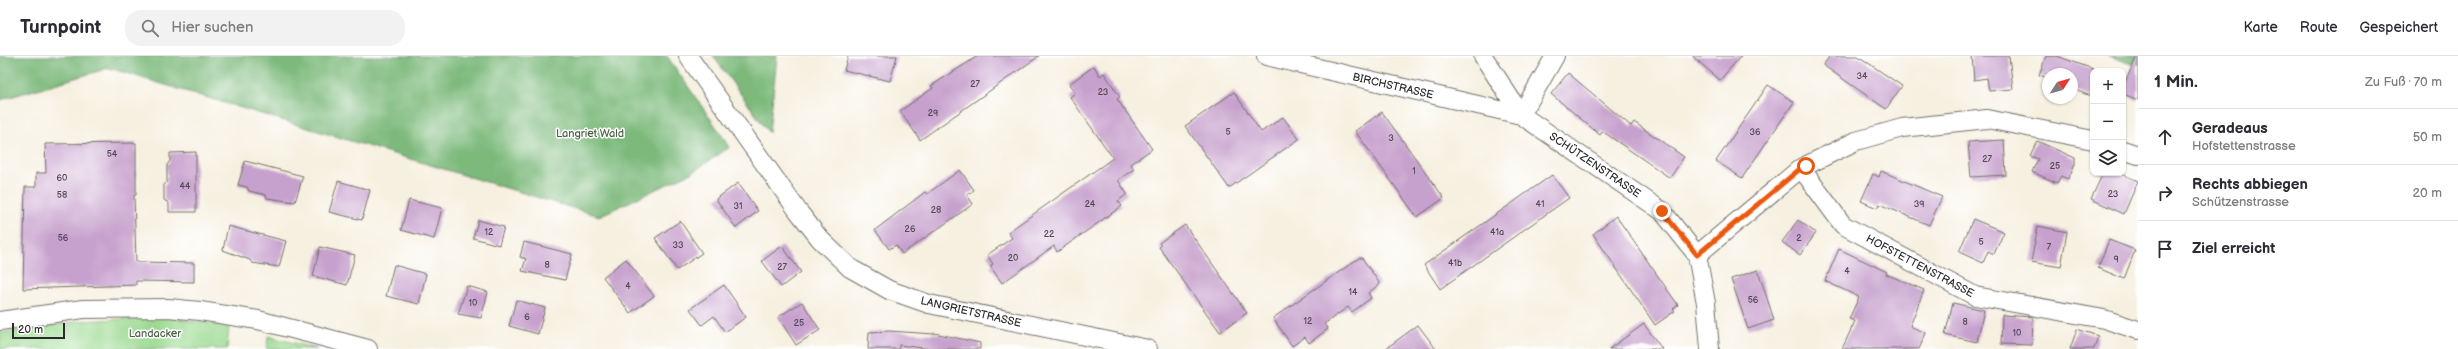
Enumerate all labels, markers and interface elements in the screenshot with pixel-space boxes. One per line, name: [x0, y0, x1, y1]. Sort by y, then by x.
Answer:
search box: [125, 10, 405, 46]
text: Turnpoint: [20, 16, 101, 39]
icon: search: [139, 17, 161, 39]
text: Hier suchen: [171, 18, 253, 37]
text: Karte: [2244, 19, 2278, 36]
text: Route: [2300, 19, 2338, 36]
text: Gespeichert: [2360, 19, 2438, 36]
north arrow: [2042, 68, 2078, 104]
map controls: [2090, 68, 2126, 176]
button: +: [2090, 68, 2126, 104]
street label: BIRCHSTRASSE: [1351, 70, 1435, 102]
house number: 34: [1856, 71, 1868, 82]
text: 1 Min.: [2154, 72, 2198, 92]
text: Zu Fuß · 70 m: [2365, 74, 2442, 90]
house number: 27: [970, 79, 980, 90]
house number: 23: [1098, 87, 1109, 98]
button: −: [2090, 104, 2126, 140]
house number: 29: [928, 108, 938, 119]
text: Geradeaus: [2192, 119, 2268, 138]
icon: ahead: [2154, 126, 2176, 148]
park label: Langriet Wald: [556, 127, 624, 140]
house number: 5: [1225, 127, 1231, 138]
house number: 36: [1749, 127, 1761, 138]
street label: SCHÜTZENSTRASSE: [1547, 129, 1644, 200]
text: 50 m: [2413, 129, 2442, 145]
house number: 3: [1388, 133, 1394, 144]
text: Hofstettenstrasse: [2192, 138, 2296, 154]
button: layers: [2090, 140, 2126, 176]
house number: 54: [107, 149, 118, 160]
house number: 27: [1982, 154, 1992, 165]
route start: [1797, 157, 1815, 175]
house number: 25: [2050, 161, 2060, 172]
house number: 1: [1412, 166, 1416, 177]
house number: 60: [57, 173, 67, 184]
text: Rechts abbiegen: [2192, 175, 2308, 194]
house number: 44: [180, 181, 191, 192]
icon: right: [2154, 182, 2176, 204]
text: 20 m: [2412, 185, 2442, 201]
house number: 23: [2108, 189, 2119, 200]
house number: 58: [57, 190, 67, 201]
text: Schützenstrasse: [2192, 194, 2289, 210]
house number: 24: [1085, 199, 1096, 210]
house number: 41: [1536, 199, 1544, 210]
house number: 39: [1914, 199, 1924, 210]
house number: 31: [733, 201, 743, 212]
route end: [1653, 202, 1671, 220]
house number: 28: [931, 205, 941, 216]
house number: 26: [905, 224, 916, 235]
house number: 12: [485, 227, 494, 238]
house number: 41a: [1490, 227, 1504, 238]
house number: 22: [1044, 229, 1055, 240]
street label: HOFSTETTENSTRASSE: [1864, 232, 1976, 300]
house number: 56: [58, 233, 69, 244]
house number: 2: [1796, 233, 1802, 244]
house number: 5: [1978, 237, 1984, 248]
icon: arrive: [2154, 238, 2176, 260]
text: Ziel erreicht: [2192, 239, 2275, 258]
house number: 33: [672, 240, 684, 251]
house number: 7: [2047, 242, 2052, 253]
house number: 20: [1008, 253, 1018, 264]
house number: 9: [2113, 254, 2119, 265]
house number: 41b: [1448, 258, 1462, 269]
house number: 8: [544, 260, 550, 271]
house number: 27: [777, 262, 787, 273]
house number: 4: [1844, 266, 1850, 277]
house number: 4: [625, 281, 631, 292]
house number: 14: [1349, 287, 1358, 298]
street label: LANGRIETSTRASSE: [919, 294, 1023, 330]
house number: 56: [1748, 295, 1759, 306]
house number: 10: [469, 298, 477, 309]
house number: 6: [524, 312, 530, 323]
house number: 12: [1304, 316, 1313, 327]
house number: 8: [1962, 317, 1968, 328]
house number: 25: [794, 318, 804, 329]
scale bar: [12, 321, 65, 340]
text: 20 m: [18, 323, 43, 336]
park label: Landacker: [129, 327, 182, 340]
house number: 10: [2013, 328, 2021, 339]

